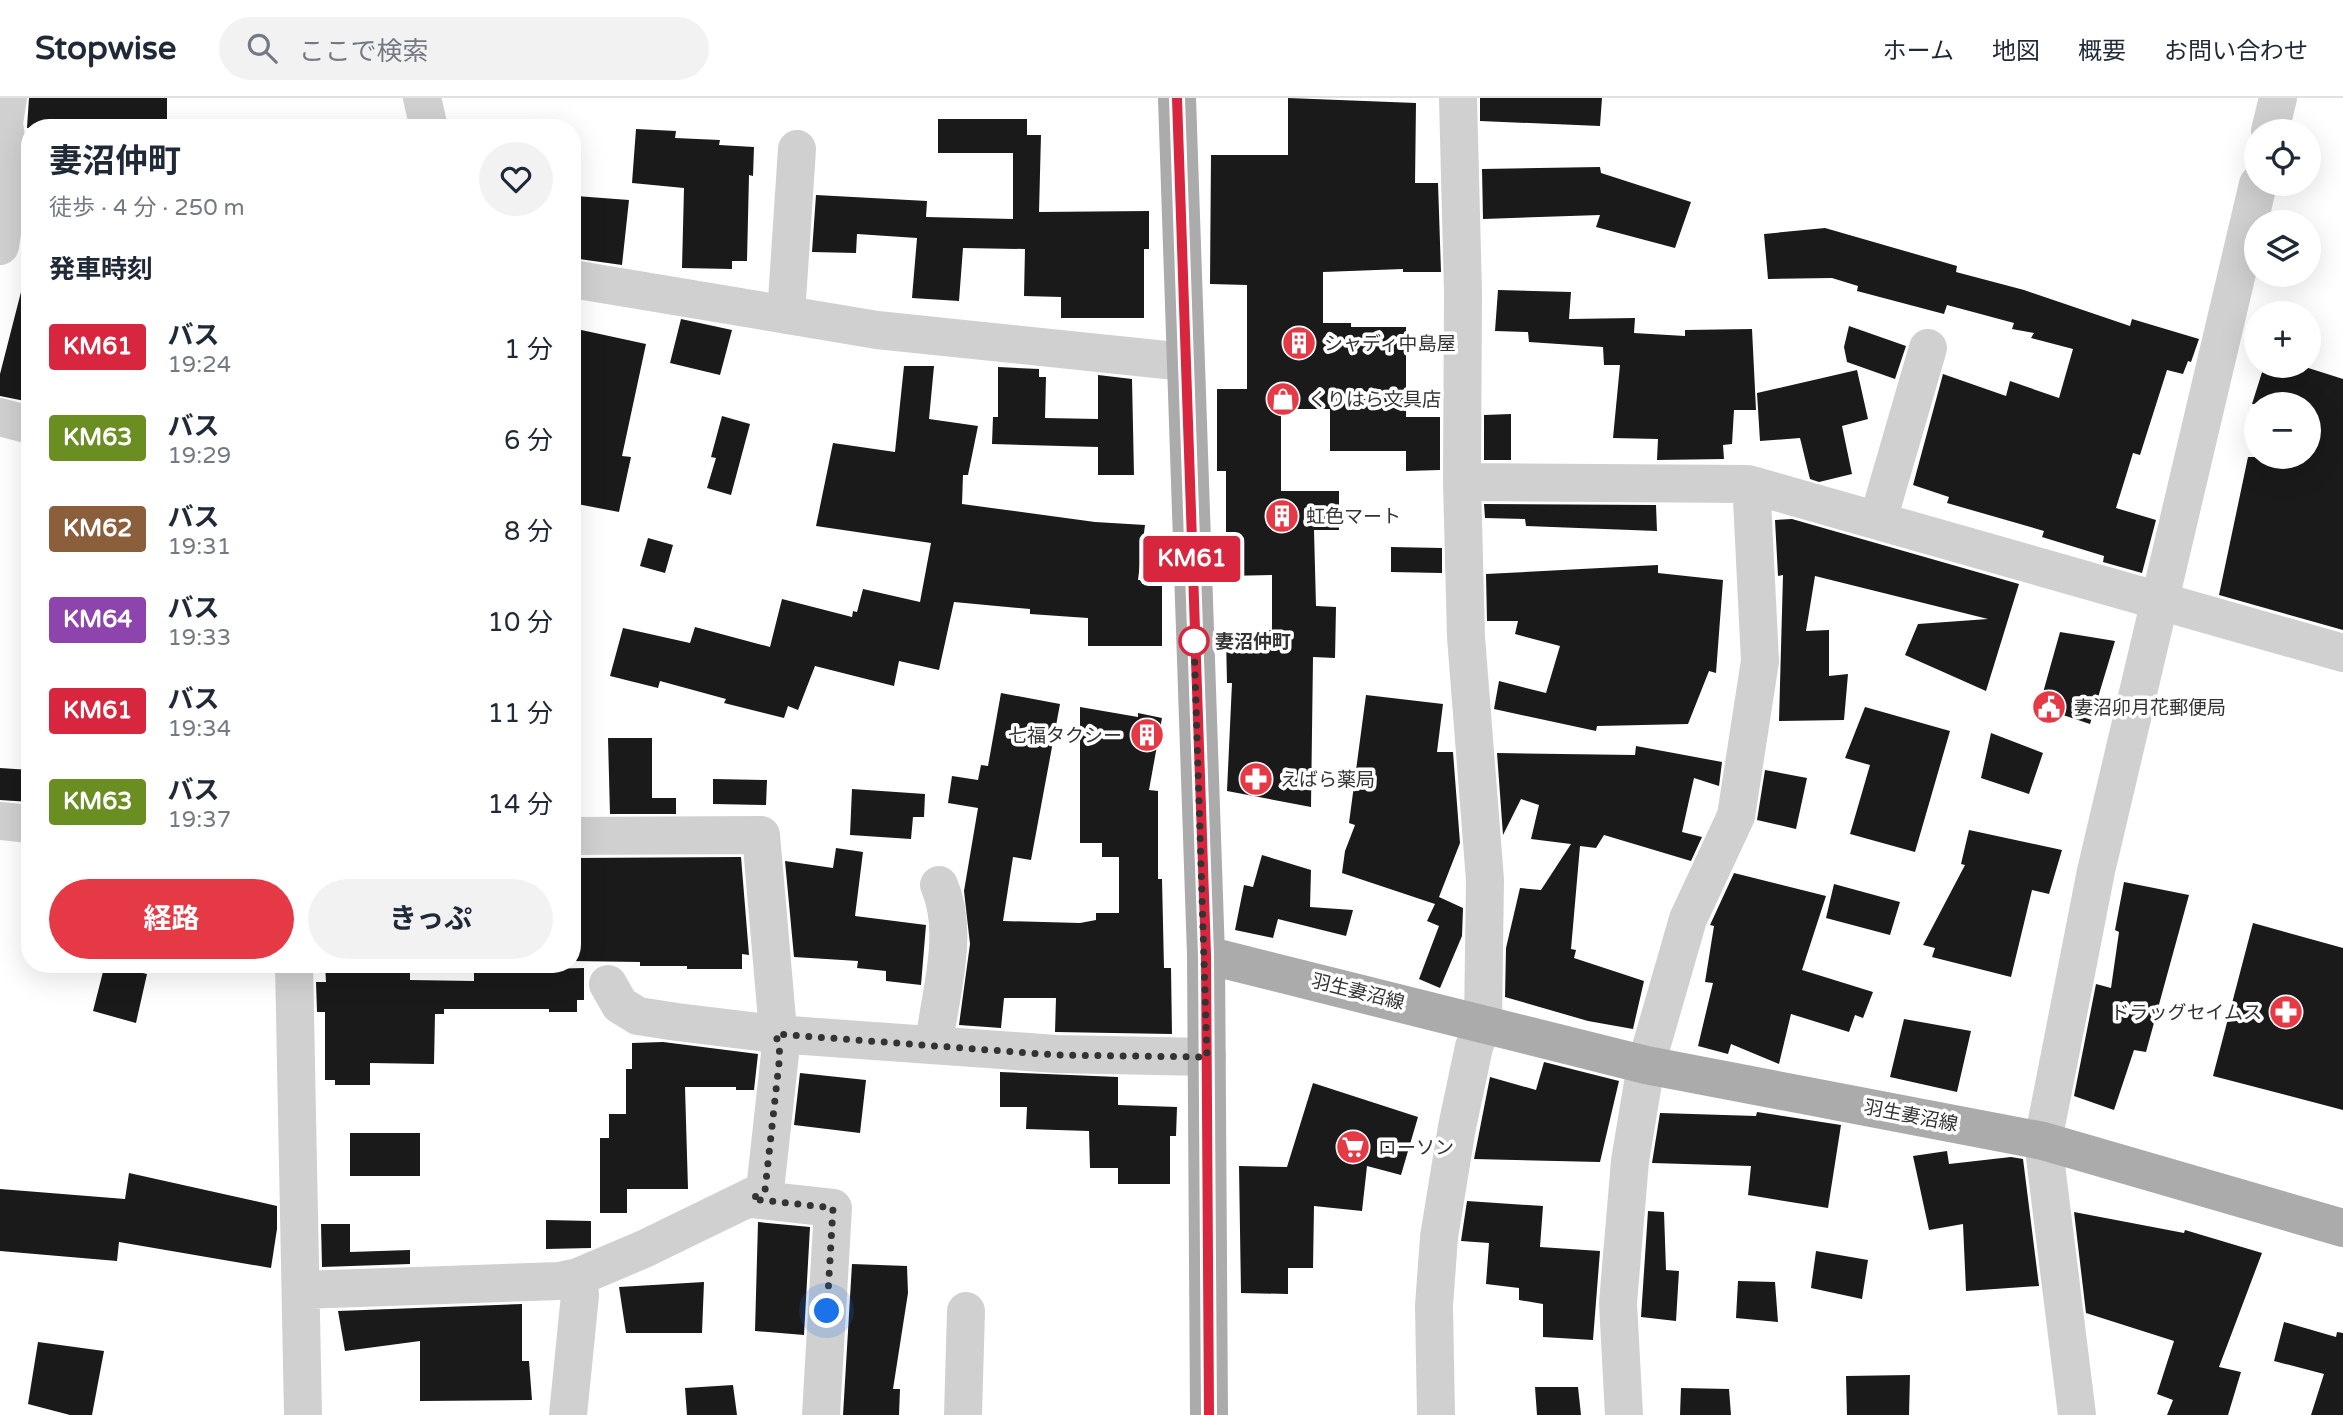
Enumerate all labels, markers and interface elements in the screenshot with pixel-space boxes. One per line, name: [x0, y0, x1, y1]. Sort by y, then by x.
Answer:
search box: [219, 17, 709, 80]
text: Stopwise: [35, 29, 177, 68]
icon: search: [243, 29, 281, 67]
text: ここで検索: [299, 36, 429, 67]
text: ホーム: [1883, 37, 1954, 66]
text: 地図: [1992, 37, 2040, 66]
text: 概要: [2078, 37, 2126, 66]
text: お問い合わせ: [2164, 37, 2308, 66]
map controls: [2244, 119, 2321, 469]
button: locate: [2244, 119, 2321, 196]
text: 妻沼仲町: [49, 142, 181, 181]
button: heart: [479, 142, 553, 216]
text: 徒歩 · 4 分 · 250 m: [49, 194, 245, 222]
button: layers: [2244, 210, 2321, 287]
text: 発車時刻: [49, 254, 153, 285]
button: +: [2244, 301, 2321, 378]
text: バス: [167, 320, 219, 351]
building icon: シャディ中島屋: [1280, 324, 1318, 362]
text: KM61: [63, 332, 132, 361]
place label: シャディ中島屋: [1324, 333, 1456, 355]
text: 1 分: [504, 334, 553, 365]
text: 19:24: [167, 351, 231, 379]
shop icon: くりはら文具店: [1264, 380, 1302, 418]
place label: くりはら文具店: [1308, 389, 1441, 411]
button: −: [2244, 392, 2321, 469]
text: バス: [167, 411, 219, 442]
text: KM63: [63, 423, 132, 452]
text: 6 分: [504, 425, 553, 456]
text: 19:29: [167, 442, 231, 470]
building icon: 虹色マート: [1263, 497, 1301, 535]
text: バス: [167, 502, 219, 533]
place label: 虹色マート: [1306, 506, 1401, 528]
text: KM62: [63, 514, 132, 543]
text: 8 分: [504, 516, 553, 547]
text: 19:31: [167, 533, 231, 561]
line badge: KM61: [1143, 536, 1241, 582]
text: KM61: [1157, 544, 1227, 573]
text: バス: [167, 593, 219, 624]
text: KM64: [63, 605, 132, 634]
text: 10 分: [488, 607, 553, 638]
text: 19:33: [167, 624, 231, 652]
marker: 妻沼仲町: [1179, 626, 1209, 656]
place label: 妻沼仲町: [1215, 631, 1291, 653]
text: バス: [167, 684, 219, 715]
public building icon: 妻沼卯月花郵便局: [2030, 688, 2068, 726]
text: KM61: [63, 696, 132, 725]
place label: 妻沼卯月花郵便局: [2074, 697, 2226, 719]
text: 11 分: [488, 698, 553, 729]
text: 19:34: [167, 715, 231, 743]
building icon: 七福タクシー: [1128, 716, 1166, 754]
place label: 七福タクシー: [1008, 725, 1122, 747]
pharmacy icon: えばら薬局: [1237, 760, 1275, 798]
place label: えばら薬局: [1280, 769, 1375, 791]
text: バス: [167, 775, 219, 806]
text: KM63: [63, 787, 132, 816]
text: 14 分: [488, 789, 553, 820]
text: 19:37: [167, 806, 231, 834]
button: 経路: [49, 879, 294, 959]
button: きっぷ: [308, 879, 553, 959]
street label: 羽生妻沼線: [1309, 970, 1407, 1014]
pharmacy icon: ドラッグセイムス: [2267, 993, 2305, 1031]
place label: ドラッグセイムス: [2110, 1002, 2262, 1024]
street label: 羽生妻沼線: [1862, 1096, 1960, 1136]
supermarket icon: ローソン: [1334, 1128, 1372, 1166]
place label: ローソン: [1378, 1137, 1454, 1159]
your location: [809, 1293, 844, 1328]

